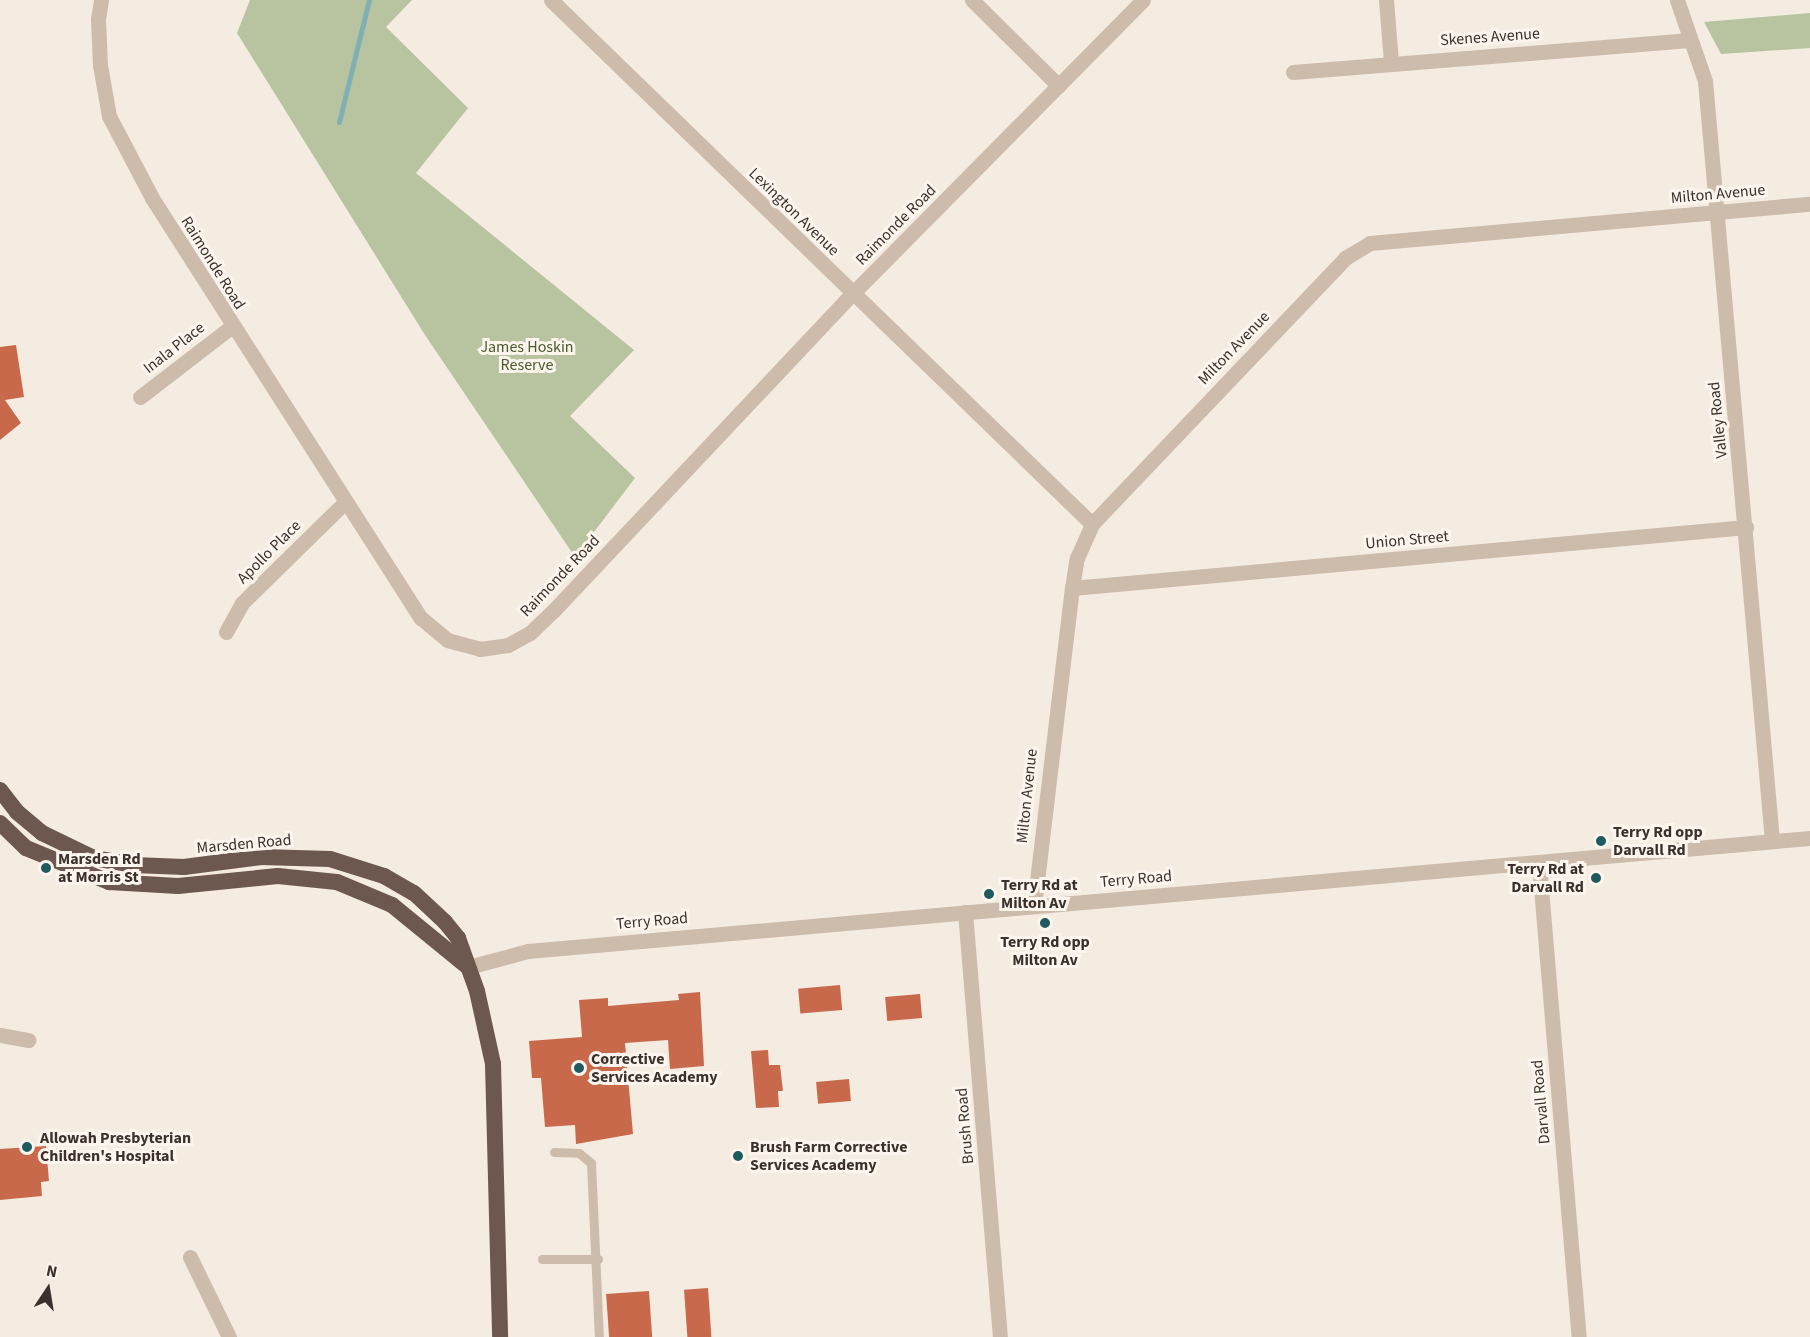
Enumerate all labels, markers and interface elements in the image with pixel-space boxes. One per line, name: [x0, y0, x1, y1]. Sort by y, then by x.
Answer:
street label: Skenes Avenue: [1439, 24, 1541, 50]
street label: Lexington Avenue: [745, 164, 843, 260]
street label: Milton Avenue: [1670, 180, 1766, 208]
street label: Raimonde Road: [852, 181, 940, 269]
street label: Raimonde Road: [177, 213, 249, 313]
street label: Milton Avenue: [1194, 307, 1274, 389]
street label: Inala Place: [140, 318, 208, 378]
park label: James Hoskin Reserve: [480, 337, 574, 375]
street label: Valley Road: [1704, 381, 1732, 459]
street label: Apollo Place: [233, 516, 305, 588]
street label: Union Street: [1364, 527, 1450, 553]
street label: Raimonde Road: [516, 531, 604, 621]
street label: Milton Avenue: [1012, 748, 1042, 844]
place label: Terry Rd opp Darvall Rd: [1613, 822, 1703, 860]
street label: Marsden Road: [196, 830, 292, 858]
marker: Terry Rd opp Darvall Rd: [1594, 834, 1608, 848]
place label: Marsden Rd at Morris St: [58, 849, 141, 887]
place label: Terry Rd at Darvall Rd: [1507, 859, 1584, 897]
marker: Marsden Rd at Morris St: [39, 861, 53, 875]
street label: Terry Road: [1099, 866, 1173, 892]
marker: Terry Rd at Darvall Rd: [1589, 871, 1603, 885]
place label: Terry Rd at Milton Av: [1001, 875, 1078, 913]
marker: Terry Rd at Milton Av: [982, 887, 996, 901]
street label: Terry Road: [615, 908, 689, 934]
marker: Terry Rd opp Milton Av: [1038, 916, 1052, 930]
place label: Terry Rd opp Milton Av: [1000, 932, 1090, 970]
place label: Corrective Services Academy: [591, 1049, 718, 1087]
street label: Darvall Road: [1528, 1059, 1554, 1145]
marker: Corrective Services Academy: [572, 1061, 586, 1075]
street label: Brush Road: [952, 1087, 978, 1165]
place label: Allowah Presbyterian Children's Hospital: [40, 1128, 191, 1166]
place label: Brush Farm Corrective Services Academy: [750, 1137, 907, 1175]
marker: Allowah Presbyterian Children's Hospital: [18, 1138, 36, 1156]
marker: Brush Farm Corrective Services Academy: [731, 1149, 745, 1163]
north arrow: [18, 1259, 78, 1319]
text: N: [44, 1260, 59, 1283]

